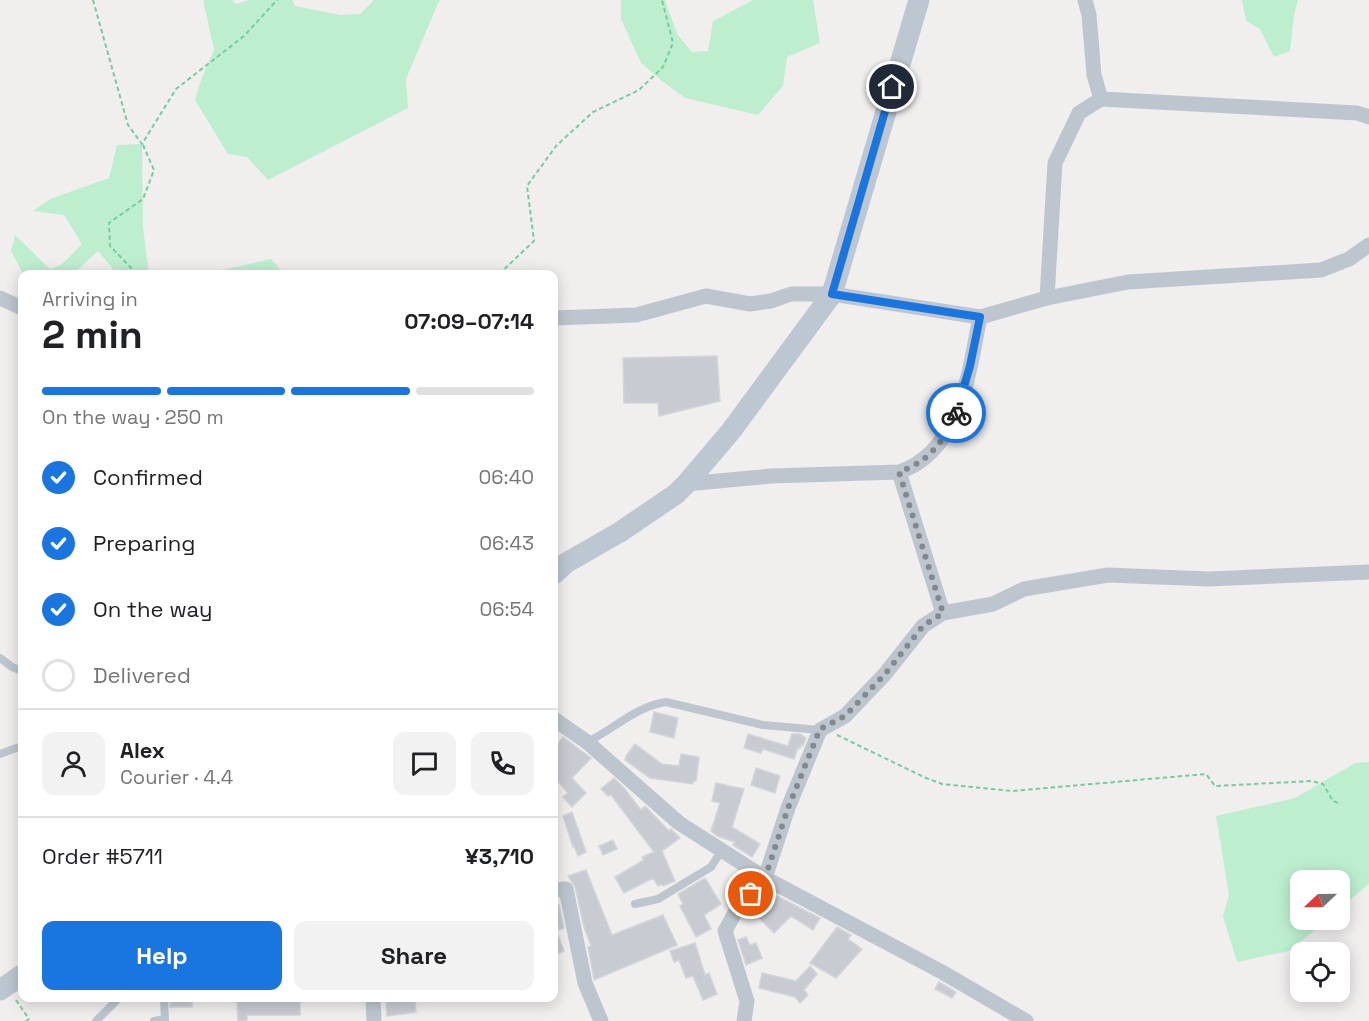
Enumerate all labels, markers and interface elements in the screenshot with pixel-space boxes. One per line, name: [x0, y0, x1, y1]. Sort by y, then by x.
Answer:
pin: [866, 61, 917, 112]
icon: home: [875, 70, 908, 103]
text: Arriving in: [42, 286, 138, 312]
text: 07:09–07:14: [404, 307, 534, 335]
text: 2 min: [42, 310, 143, 359]
courier: [926, 383, 986, 443]
icon: bike: [940, 397, 973, 430]
text: On the way · 250 m: [42, 404, 224, 430]
icon: check: [42, 461, 75, 494]
text: Confirmed: [93, 463, 203, 491]
text: 06:40: [479, 464, 534, 490]
icon: check: [42, 527, 75, 560]
text: Preparing: [93, 529, 195, 557]
text: 06:43: [479, 530, 534, 556]
icon: check: [42, 593, 75, 626]
text: On the way: [93, 595, 212, 623]
text: 06:54: [479, 596, 534, 622]
text: Delivered: [93, 661, 191, 689]
button: person: [42, 732, 105, 795]
button: chat: [393, 732, 456, 795]
button: phone: [471, 732, 534, 795]
text: Alex: [120, 736, 165, 764]
text: Courier · 4.4: [120, 764, 233, 790]
text: Order #5711: [42, 842, 163, 870]
text: ¥3,710: [465, 842, 534, 870]
pin: [725, 868, 776, 919]
north arrow: [1290, 870, 1350, 930]
map controls: [1290, 870, 1350, 1002]
icon: bag: [734, 877, 767, 910]
button: Help: [42, 921, 282, 990]
button: Share: [294, 921, 534, 990]
button: locate: [1290, 942, 1350, 1002]

